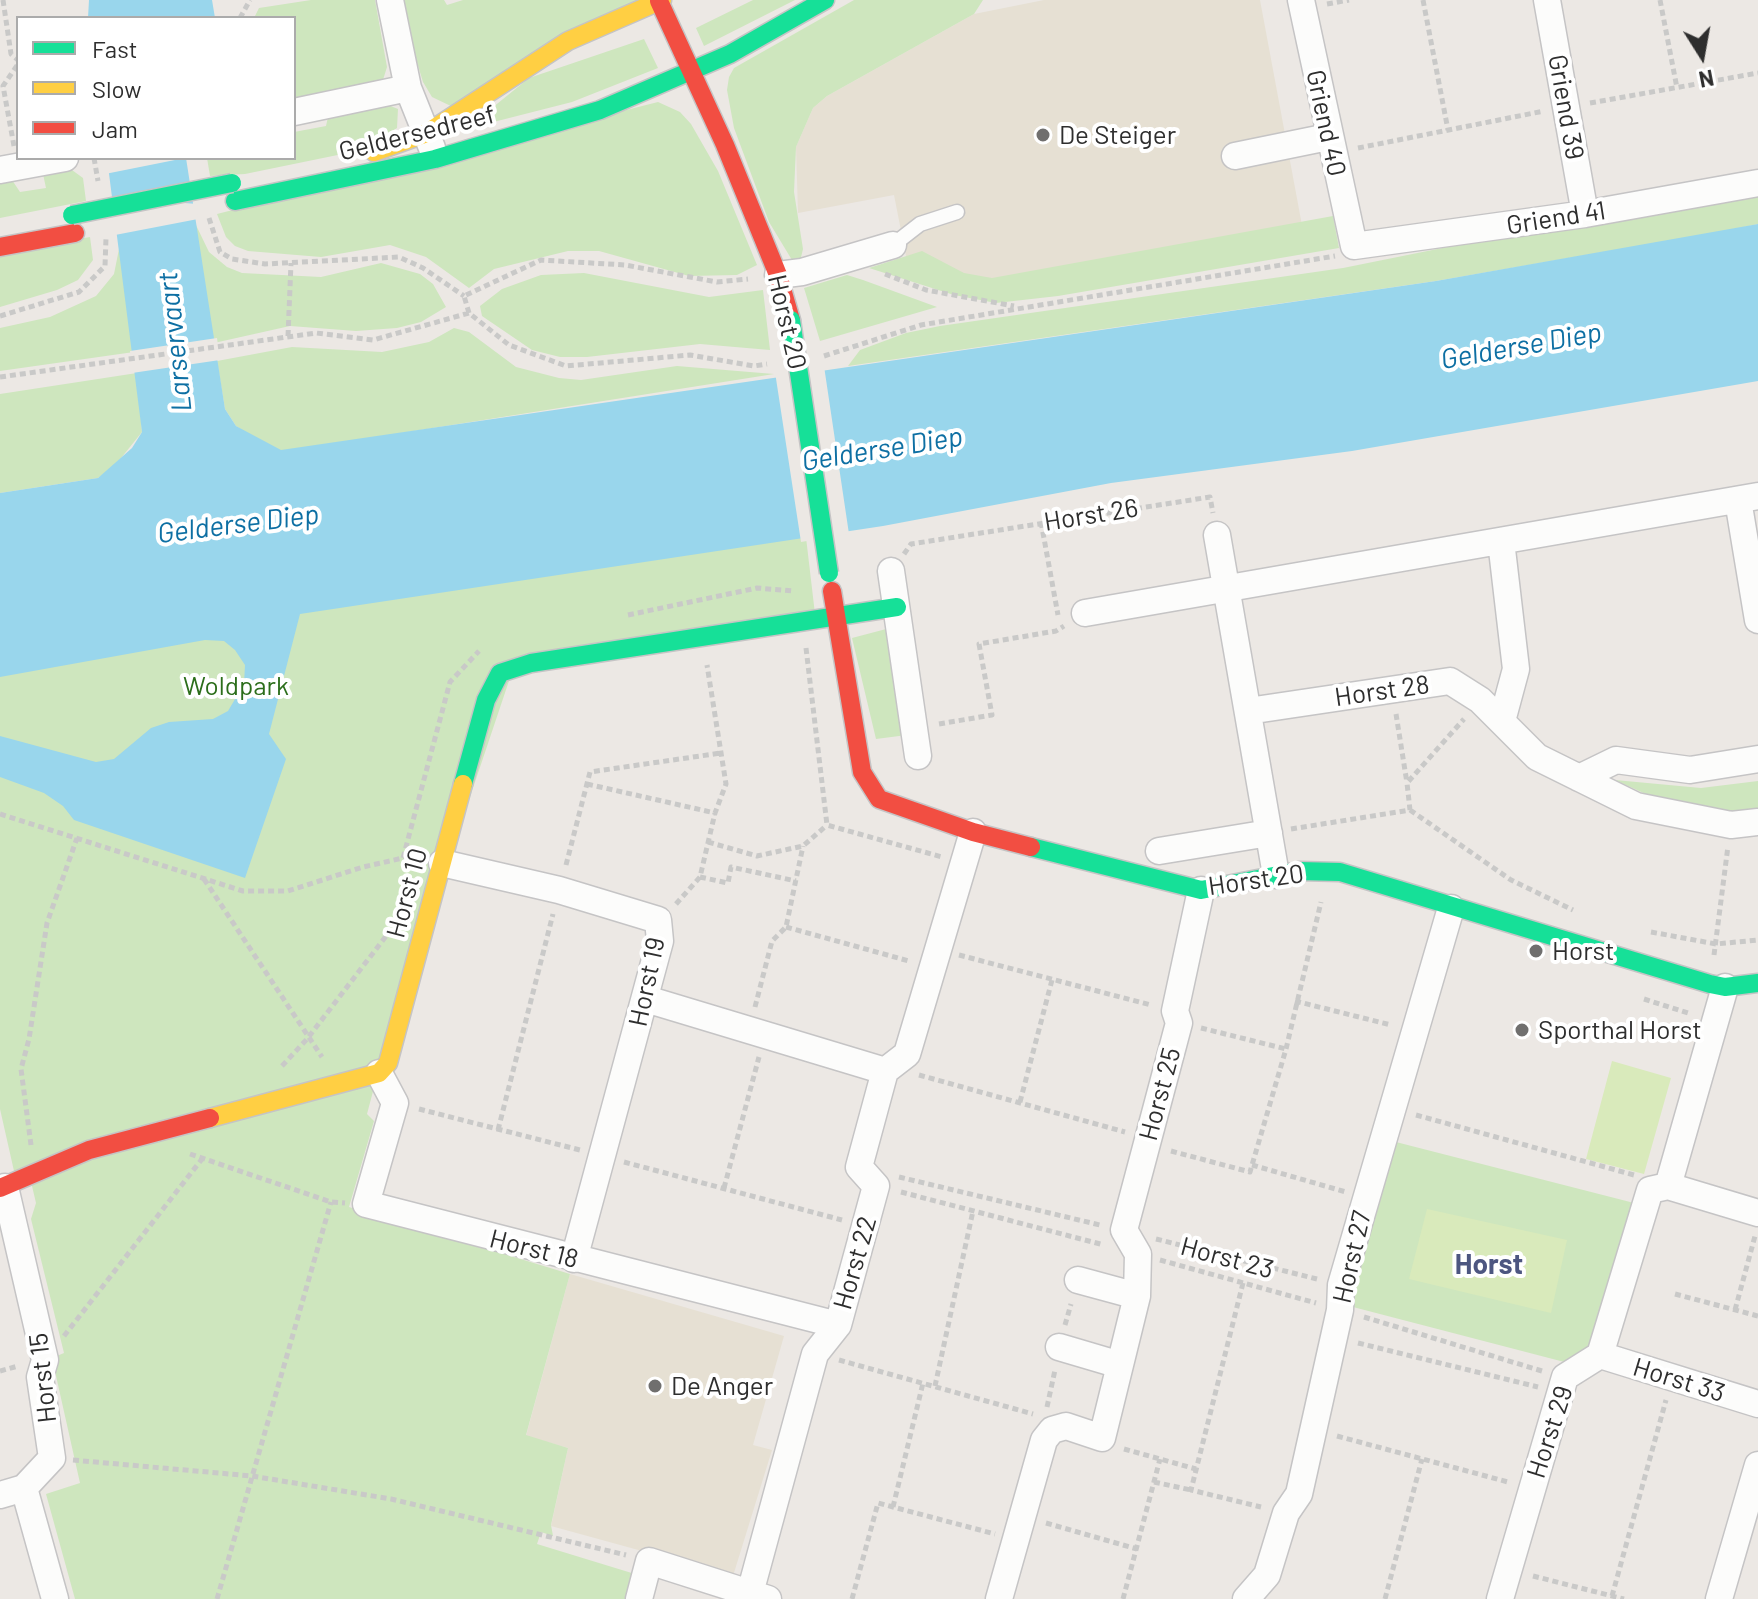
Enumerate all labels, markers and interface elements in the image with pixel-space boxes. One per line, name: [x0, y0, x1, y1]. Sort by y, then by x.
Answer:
legend: [16, 16, 296, 160]
north arrow: [1662, 16, 1742, 96]
text: Fast: [92, 34, 137, 63]
street label: Griend 39: [1541, 52, 1591, 162]
text: N: [1697, 65, 1716, 94]
street label: Griend 40: [1299, 67, 1353, 179]
text: Slow: [92, 74, 141, 103]
street label: Geldersedreef: [336, 99, 498, 167]
text: Jam: [92, 114, 138, 143]
place label: De Steiger: [1059, 119, 1176, 151]
marker: De Steiger: [1034, 126, 1052, 144]
street label: Griend 41: [1504, 195, 1608, 241]
water label: Larservaart: [151, 270, 199, 414]
street label: Horst 20: [761, 272, 813, 372]
water label: Gelderse Diep: [1438, 315, 1604, 377]
water label: Gelderse Diep: [799, 420, 965, 478]
street label: Horst 26: [1042, 492, 1140, 538]
water label: Gelderse Diep: [155, 497, 321, 551]
street label: Horst 28: [1333, 669, 1431, 713]
park label: Woldpark: [183, 670, 289, 702]
street label: Horst 10: [380, 845, 434, 941]
street label: Horst 20: [1206, 858, 1306, 902]
street label: Horst 19: [622, 935, 672, 1029]
place label: Horst: [1552, 935, 1615, 967]
marker: Horst: [1527, 942, 1545, 960]
place label: Sporthal Horst: [1538, 1014, 1702, 1046]
marker: Sporthal Horst: [1513, 1021, 1531, 1039]
street label: Horst 25: [1133, 1044, 1187, 1144]
street label: Horst 27: [1326, 1208, 1378, 1306]
street label: Horst 22: [827, 1213, 883, 1313]
street label: Horst 18: [486, 1223, 582, 1275]
street label: Horst 23: [1177, 1231, 1277, 1285]
district label: Horst: [1455, 1248, 1523, 1282]
street label: Horst 15: [23, 1332, 63, 1424]
street label: Horst 33: [1629, 1351, 1729, 1409]
place label: De Anger: [671, 1370, 773, 1402]
marker: De Anger: [646, 1377, 664, 1395]
street label: Horst 29: [1520, 1382, 1580, 1482]

